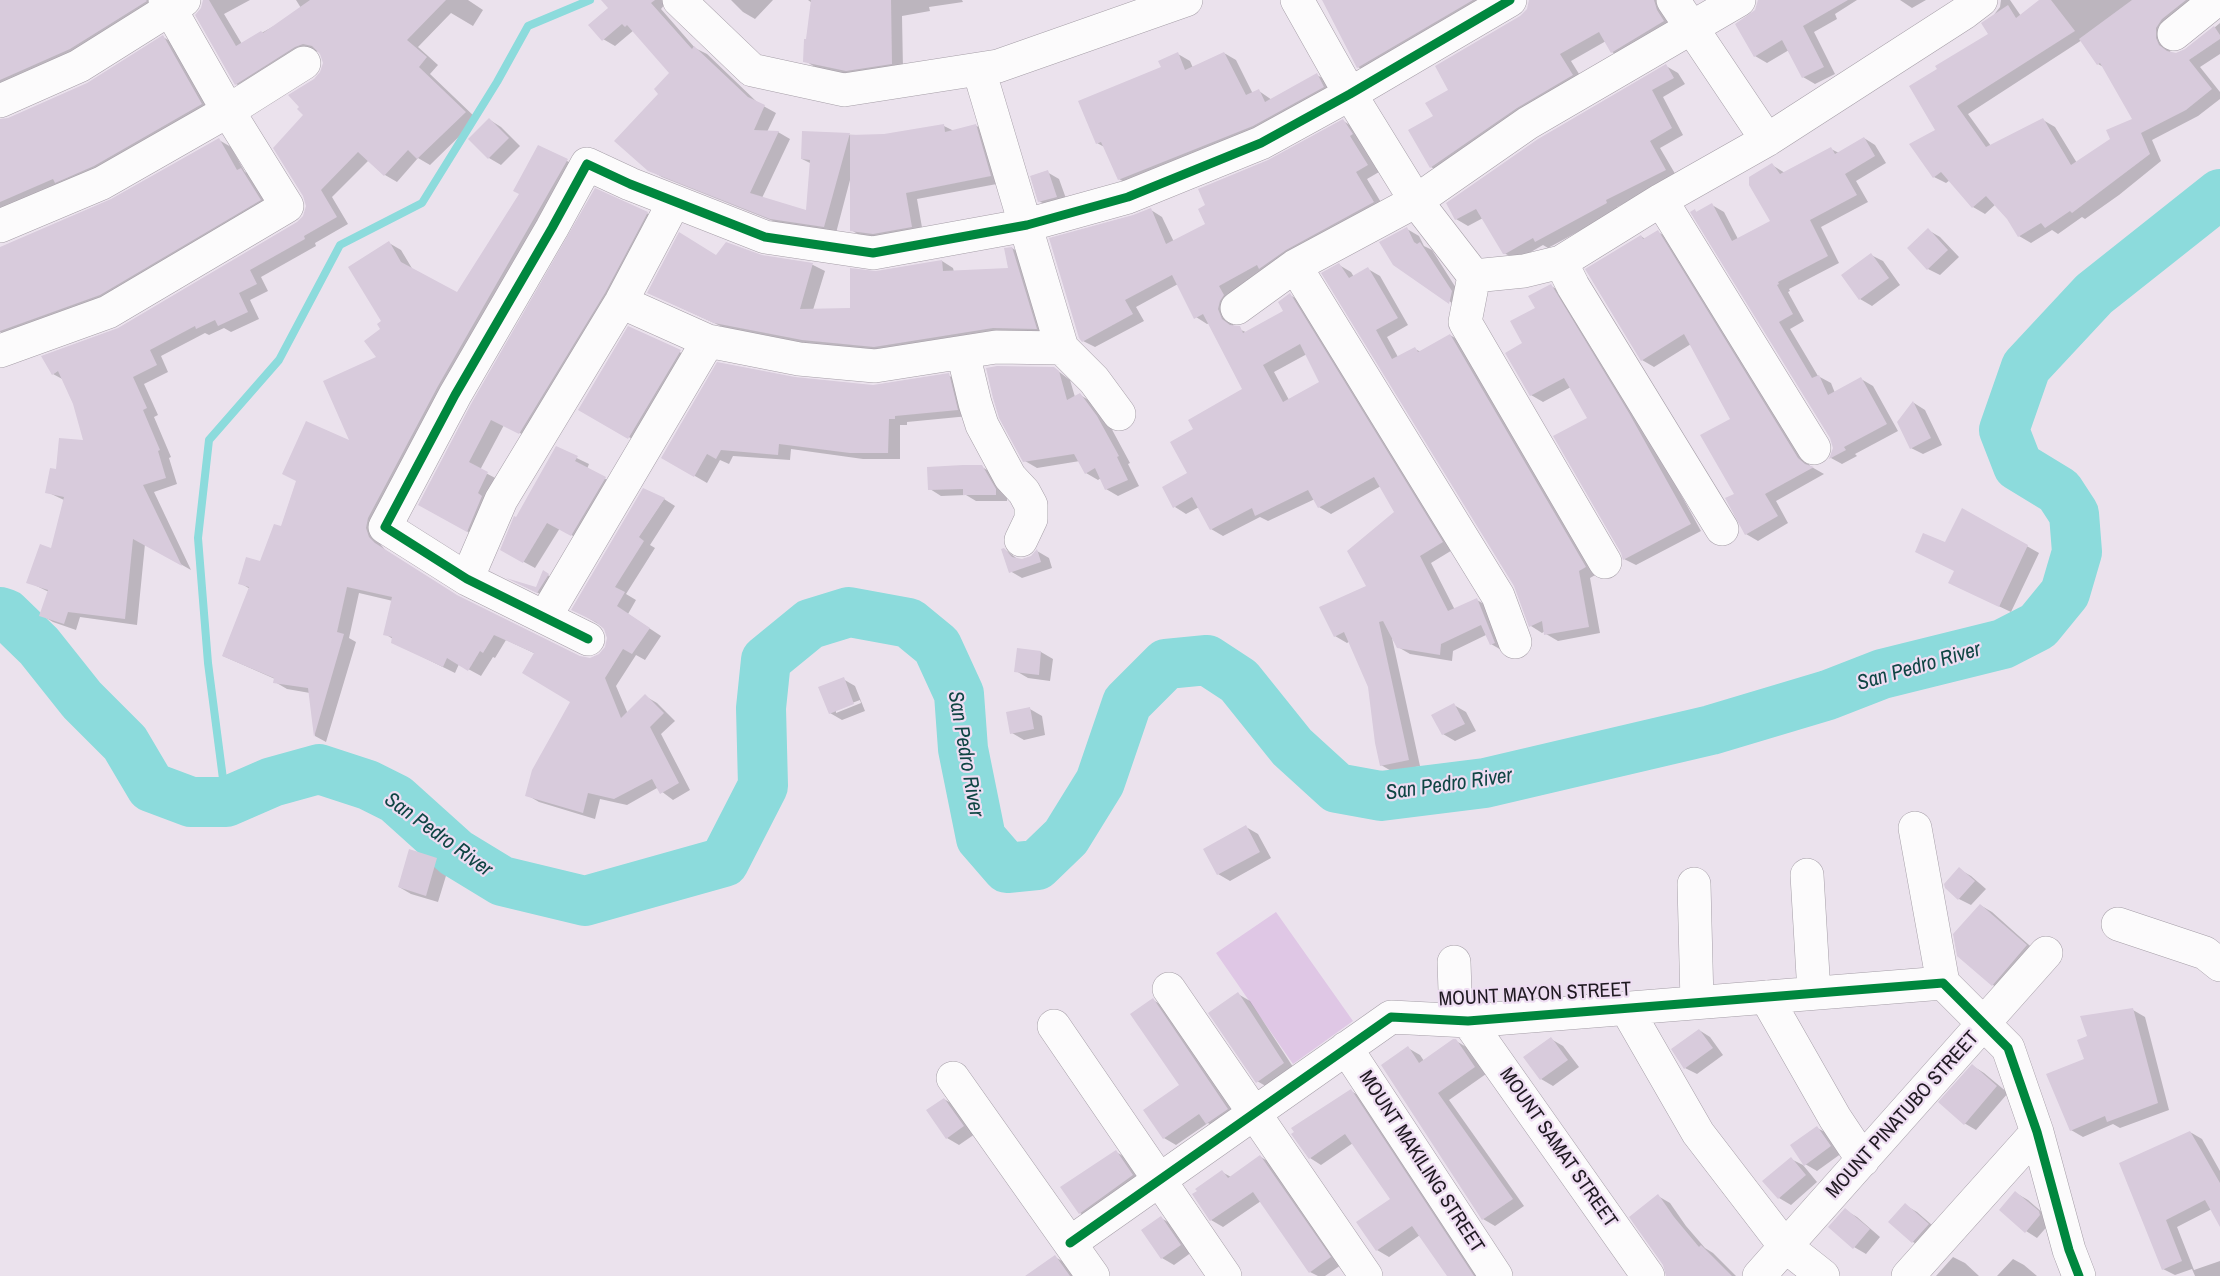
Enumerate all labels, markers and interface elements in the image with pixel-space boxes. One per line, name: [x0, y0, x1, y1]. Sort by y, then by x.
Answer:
water label: San Pedro River: [1854, 637, 1984, 697]
water label: San Pedro River: [942, 689, 988, 819]
water label: San Pedro River: [1384, 764, 1514, 806]
water label: San Pedro River: [379, 787, 497, 883]
street label: MOUNT MAYON STREET: [1438, 978, 1632, 1012]
street label: MOUNT PINATUBO STREET: [1822, 1026, 1984, 1204]
street label: MOUNT SAMAT STREET: [1494, 1064, 1622, 1232]
street label: MOUNT MAKILING STREET: [1353, 1066, 1489, 1258]

